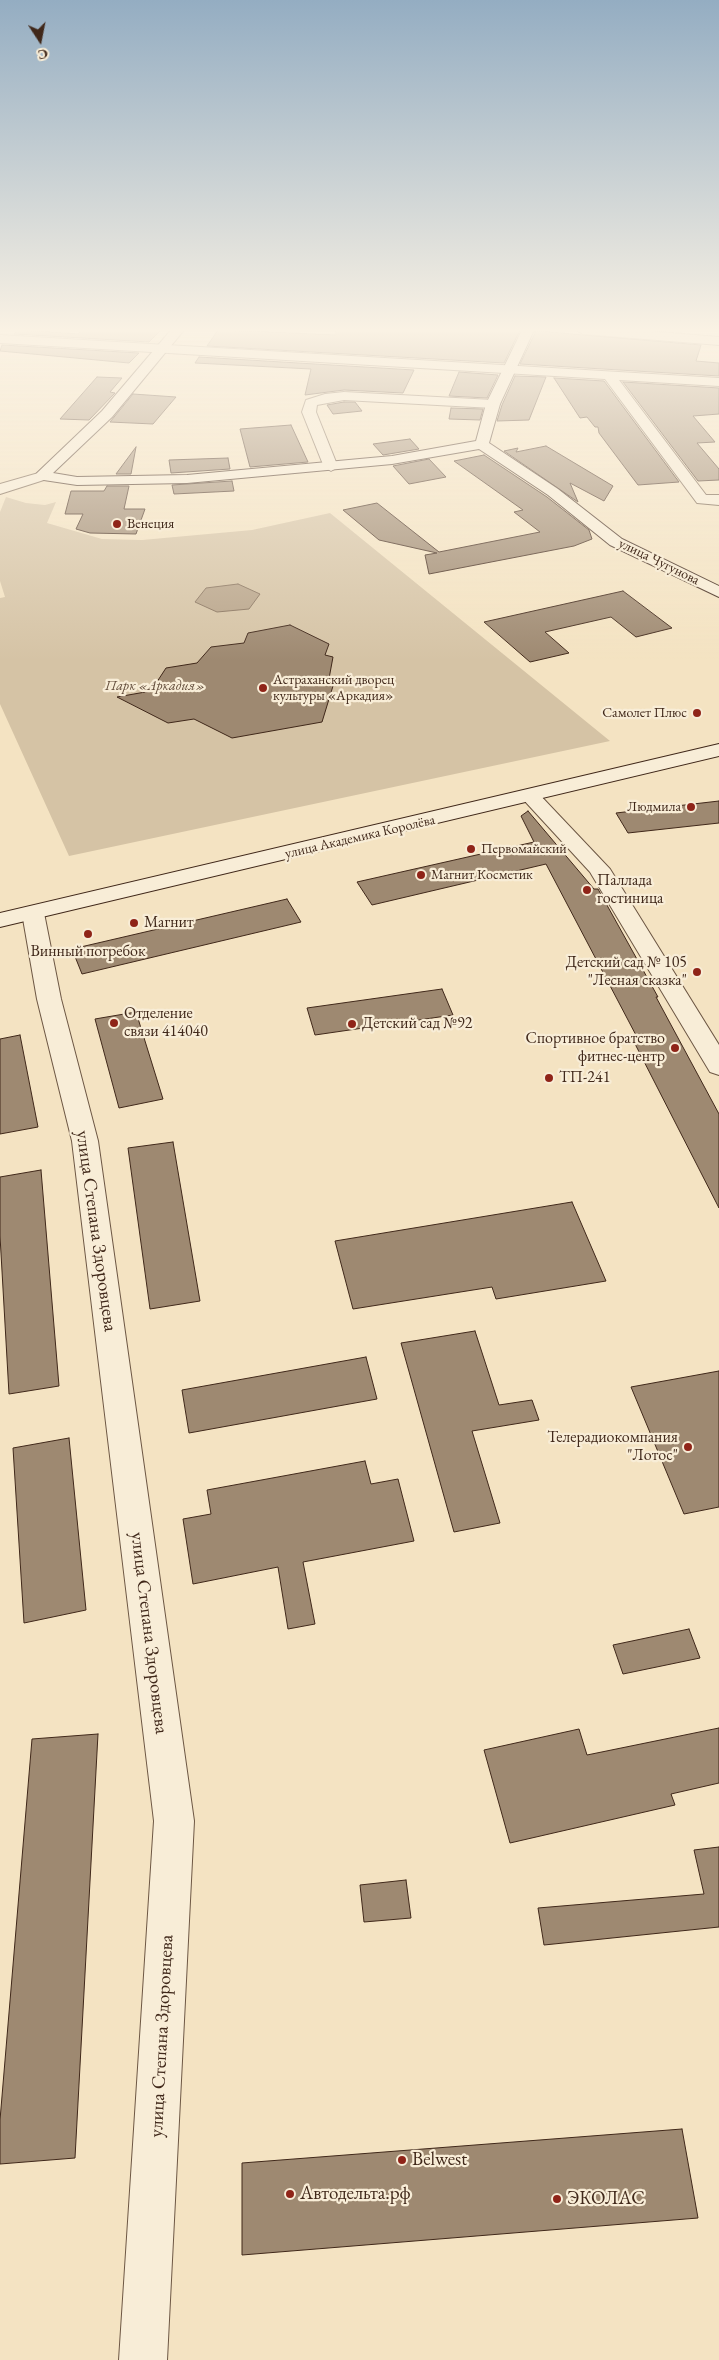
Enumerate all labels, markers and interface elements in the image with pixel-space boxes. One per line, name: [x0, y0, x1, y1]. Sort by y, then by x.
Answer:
north arrow: [15, 15, 65, 65]
text: С: [36, 45, 49, 65]
place label: Венеция: [127, 516, 174, 532]
marker: Венеция: [111, 518, 123, 530]
street label: улица Чугунова: [616, 535, 702, 589]
place label: Астраханский дворец культуры «Аркадия»: [273, 672, 394, 704]
park label: Парк «Аркадия»: [105, 678, 205, 694]
marker: Астраханский дворец культуры «Аркадия»: [257, 682, 269, 694]
place label: Самолет Плюс: [602, 705, 687, 721]
marker: Самолет Плюс: [691, 707, 703, 719]
place label: Людмила: [627, 799, 681, 815]
marker: Людмила: [685, 801, 697, 813]
street label: улица Академика Королёва: [283, 812, 437, 862]
place label: Первомайский: [481, 841, 567, 857]
marker: Первомайский: [465, 843, 477, 855]
place label: Магнит Косметик: [431, 867, 533, 883]
marker: Магнит Косметик: [415, 869, 427, 881]
place label: Паллада гостиница: [597, 871, 663, 909]
marker: Паллада гостиница: [581, 884, 593, 896]
place label: Магнит: [144, 913, 193, 933]
marker: Магнит: [128, 917, 140, 929]
marker: Винный погребок: [82, 928, 94, 940]
place label: Винный погребок: [30, 942, 146, 962]
place label: Детский сад № 105 "Лесная сказка": [566, 953, 687, 991]
marker: Детский сад № 105 "Лесная сказка": [691, 966, 703, 978]
place label: Отделение связи 414040: [124, 1004, 208, 1042]
place label: Детский сад №92: [362, 1014, 472, 1034]
marker: Отделение связи 414040: [108, 1017, 120, 1029]
marker: Детский сад №92: [346, 1018, 358, 1030]
place label: Спортивное братство фитнес-центр: [526, 1029, 665, 1067]
marker: Спортивное братство фитнес-центр: [669, 1042, 681, 1054]
place label: ТП-241: [559, 1068, 610, 1088]
marker: ТП-241: [543, 1072, 555, 1084]
street label: улица Степана Здоровцева: [71, 1129, 121, 1333]
place label: Телерадиокомпания "Лотос": [547, 1428, 678, 1466]
marker: Телерадиокомпания "Лотос": [682, 1441, 694, 1453]
street label: улица Степана Здоровцева: [125, 1531, 173, 1735]
street label: улица Степана Здоровцева: [145, 1934, 179, 2138]
place label: Belwest: [412, 2149, 467, 2171]
marker: Belwest: [396, 2154, 408, 2166]
place label: Автодельта.рф: [300, 2183, 411, 2205]
marker: Автодельта.рф: [284, 2188, 296, 2200]
place label: ЭКОЛАС: [567, 2188, 645, 2210]
marker: ЭКОЛАС: [551, 2193, 563, 2205]

